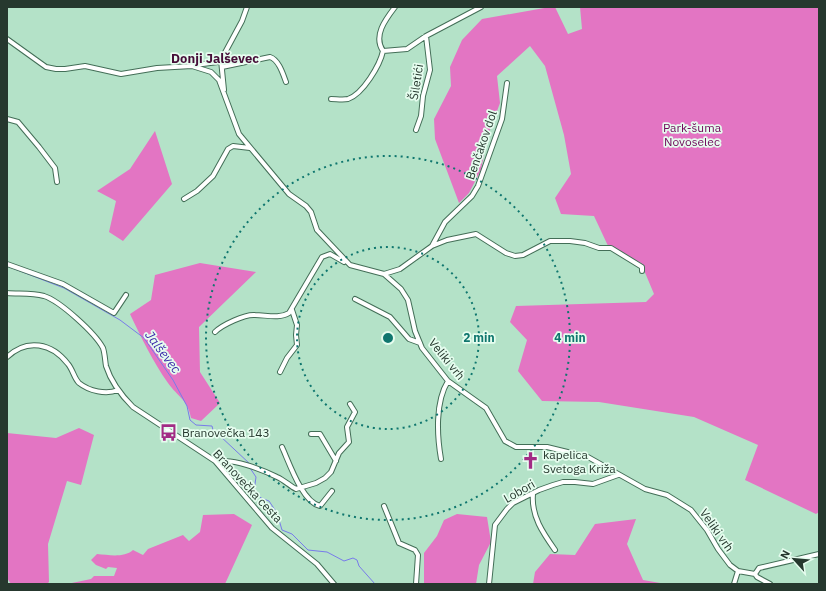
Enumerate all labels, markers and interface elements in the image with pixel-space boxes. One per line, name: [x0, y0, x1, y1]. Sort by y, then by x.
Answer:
district label: Donji Jalševec: [171, 50, 259, 67]
street label: Šiletići: [406, 63, 426, 101]
street label: Benčakov dol: [462, 108, 500, 182]
park label: Park-šuma Novoselec: [663, 120, 722, 149]
water label: Jalševec: [141, 327, 185, 377]
text: 2 min: [463, 330, 495, 345]
text: 4 min: [554, 330, 586, 345]
centre of rings: [381, 331, 395, 345]
street label: Veliki vrh: [426, 335, 468, 383]
bus stop icon: Branovečka 143: [159, 422, 179, 442]
place label: Branovečka 143: [182, 425, 270, 440]
street label: Branovečka cesta: [210, 446, 286, 526]
place label: kapelica Svetoga Križa: [543, 447, 616, 476]
church icon: kapelica Svetoga Križa: [520, 451, 540, 471]
street label: Lobori: [501, 476, 537, 506]
street label: Veliki vrh: [697, 506, 737, 554]
north arrow: [774, 539, 814, 579]
text: N: [777, 548, 793, 561]

